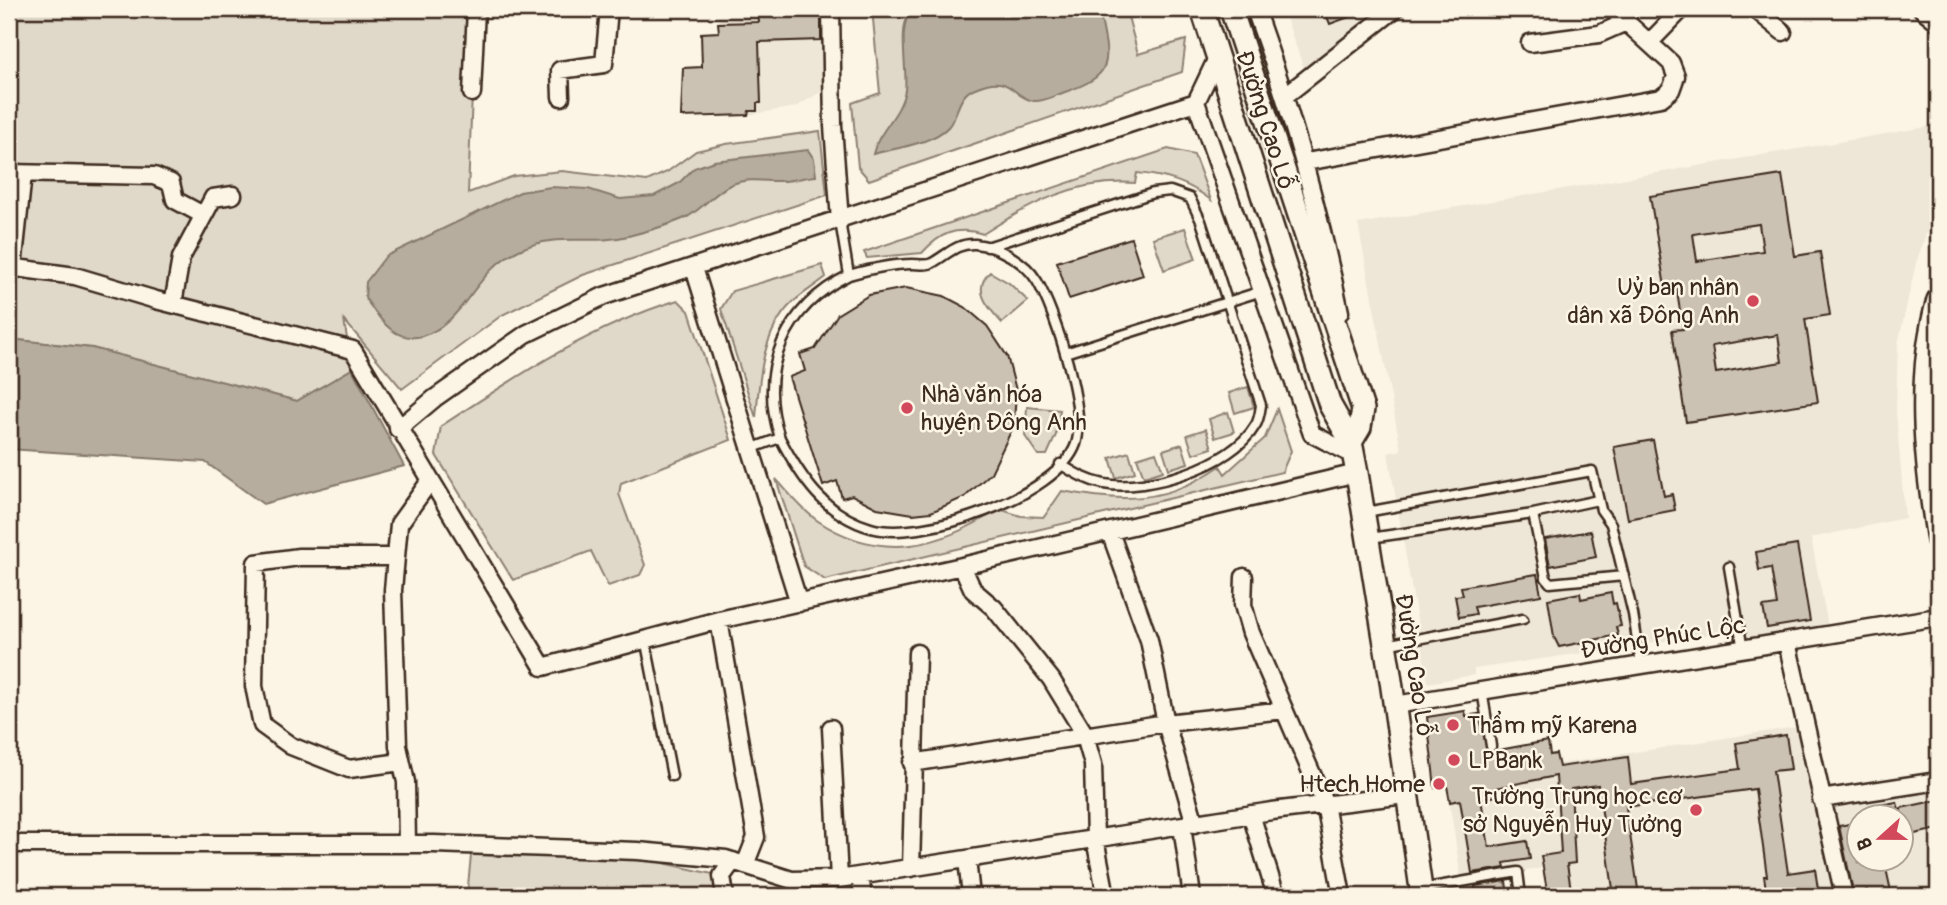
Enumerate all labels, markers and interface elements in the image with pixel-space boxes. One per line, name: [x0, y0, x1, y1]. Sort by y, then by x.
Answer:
street label: Đường Cao Lỗ: [1229, 47, 1301, 193]
place label: Uỷ ban nhân dân xã Đông Anh: [1567, 273, 1739, 330]
marker: Uỷ ban nhân dân xã Đông Anh: [1745, 293, 1761, 309]
place label: Nhà văn hóa huyện Đông Anh: [921, 380, 1087, 437]
marker: Nhà văn hóa huyện Đông Anh: [899, 400, 915, 416]
street label: Đường Cao Lỗ: [1388, 592, 1440, 738]
street label: Đường Phúc Lộc: [1579, 611, 1747, 665]
place label: Thẩm mỹ Karena: [1467, 710, 1637, 740]
marker: Thẩm mỹ Karena: [1445, 717, 1461, 733]
place label: LPBank: [1468, 746, 1542, 775]
marker: LPBank: [1446, 752, 1462, 768]
place label: Htech Home: [1299, 770, 1425, 799]
marker: Htech Home: [1431, 776, 1447, 792]
place label: Trường Trung học cơ sở Nguyễn Huy Tưởng: [1463, 782, 1683, 839]
marker: Trường Trung học cơ sở Nguyễn Huy Tưởng: [1688, 802, 1704, 818]
north arrow: [1846, 804, 1916, 874]
text: B: [1852, 834, 1878, 853]

